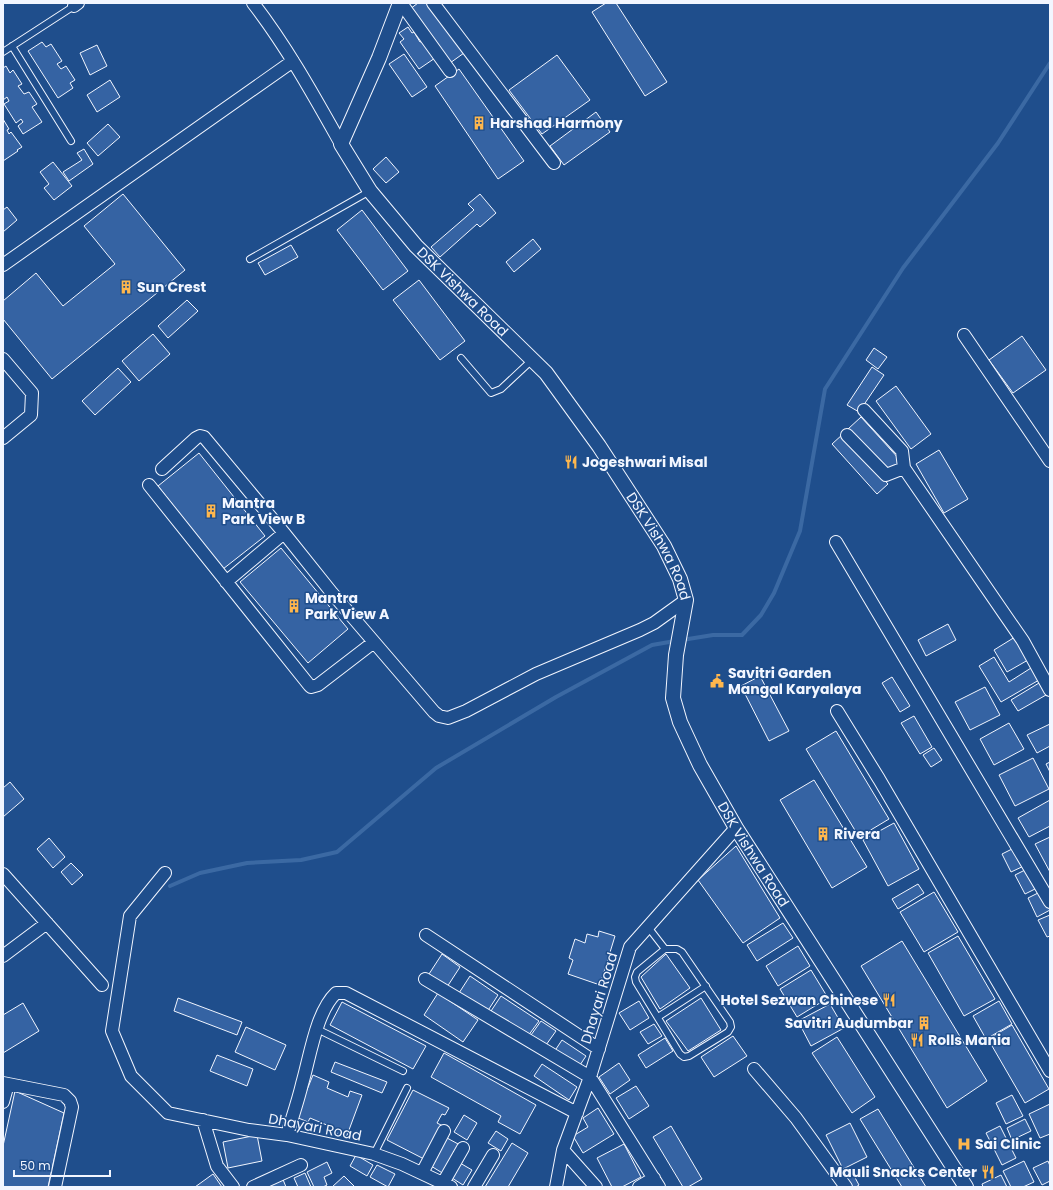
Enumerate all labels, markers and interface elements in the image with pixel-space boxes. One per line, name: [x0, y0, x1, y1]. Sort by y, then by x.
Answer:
place label: Harshad Harmony: [490, 113, 623, 133]
building icon: Harshad Harmony: [471, 115, 487, 131]
street label: DSK Vishwa Road: [413, 242, 513, 341]
place label: Sun Crest: [137, 277, 207, 297]
building icon: Sun Crest: [118, 279, 134, 295]
place label: Jogeshwari Misal: [582, 452, 708, 472]
restaurant icon: Jogeshwari Misal: [563, 454, 579, 470]
street label: DSK Vishwa Road: [622, 488, 696, 602]
place label: Mantra Park View B: [222, 493, 305, 529]
building icon: Mantra Park View B: [203, 503, 219, 519]
place label: Mantra Park View A: [305, 588, 390, 624]
building icon: Mantra Park View A: [286, 598, 302, 614]
place label: Savitri Garden Mangal Karyalaya: [728, 663, 862, 699]
public building icon: Savitri Garden Mangal Karyalaya: [709, 673, 725, 689]
street label: DSK Vishwa Road: [713, 798, 794, 911]
place label: Rivera: [834, 824, 880, 844]
building icon: Rivera: [815, 826, 831, 842]
street label: Dhayari Road: [576, 950, 622, 1046]
place label: Hotel Sezwan Chinese: [721, 990, 878, 1010]
restaurant icon: Hotel Sezwan Chinese: [881, 992, 897, 1008]
place label: Savitri Audumbar: [785, 1013, 913, 1033]
building icon: Savitri Audumbar: [916, 1015, 932, 1031]
place label: Rolls Mania: [928, 1030, 1011, 1050]
restaurant icon: Rolls Mania: [909, 1032, 925, 1048]
street label: Dhayari Road: [267, 1108, 363, 1146]
place label: Sai Clinic: [975, 1134, 1042, 1154]
hospital icon: Sai Clinic: [956, 1136, 972, 1152]
scale bar: [14, 1152, 110, 1178]
text: 50 m: [20, 1157, 51, 1174]
place label: Mauli Snacks Center: [829, 1162, 977, 1182]
restaurant icon: Mauli Snacks Center: [980, 1164, 996, 1180]

